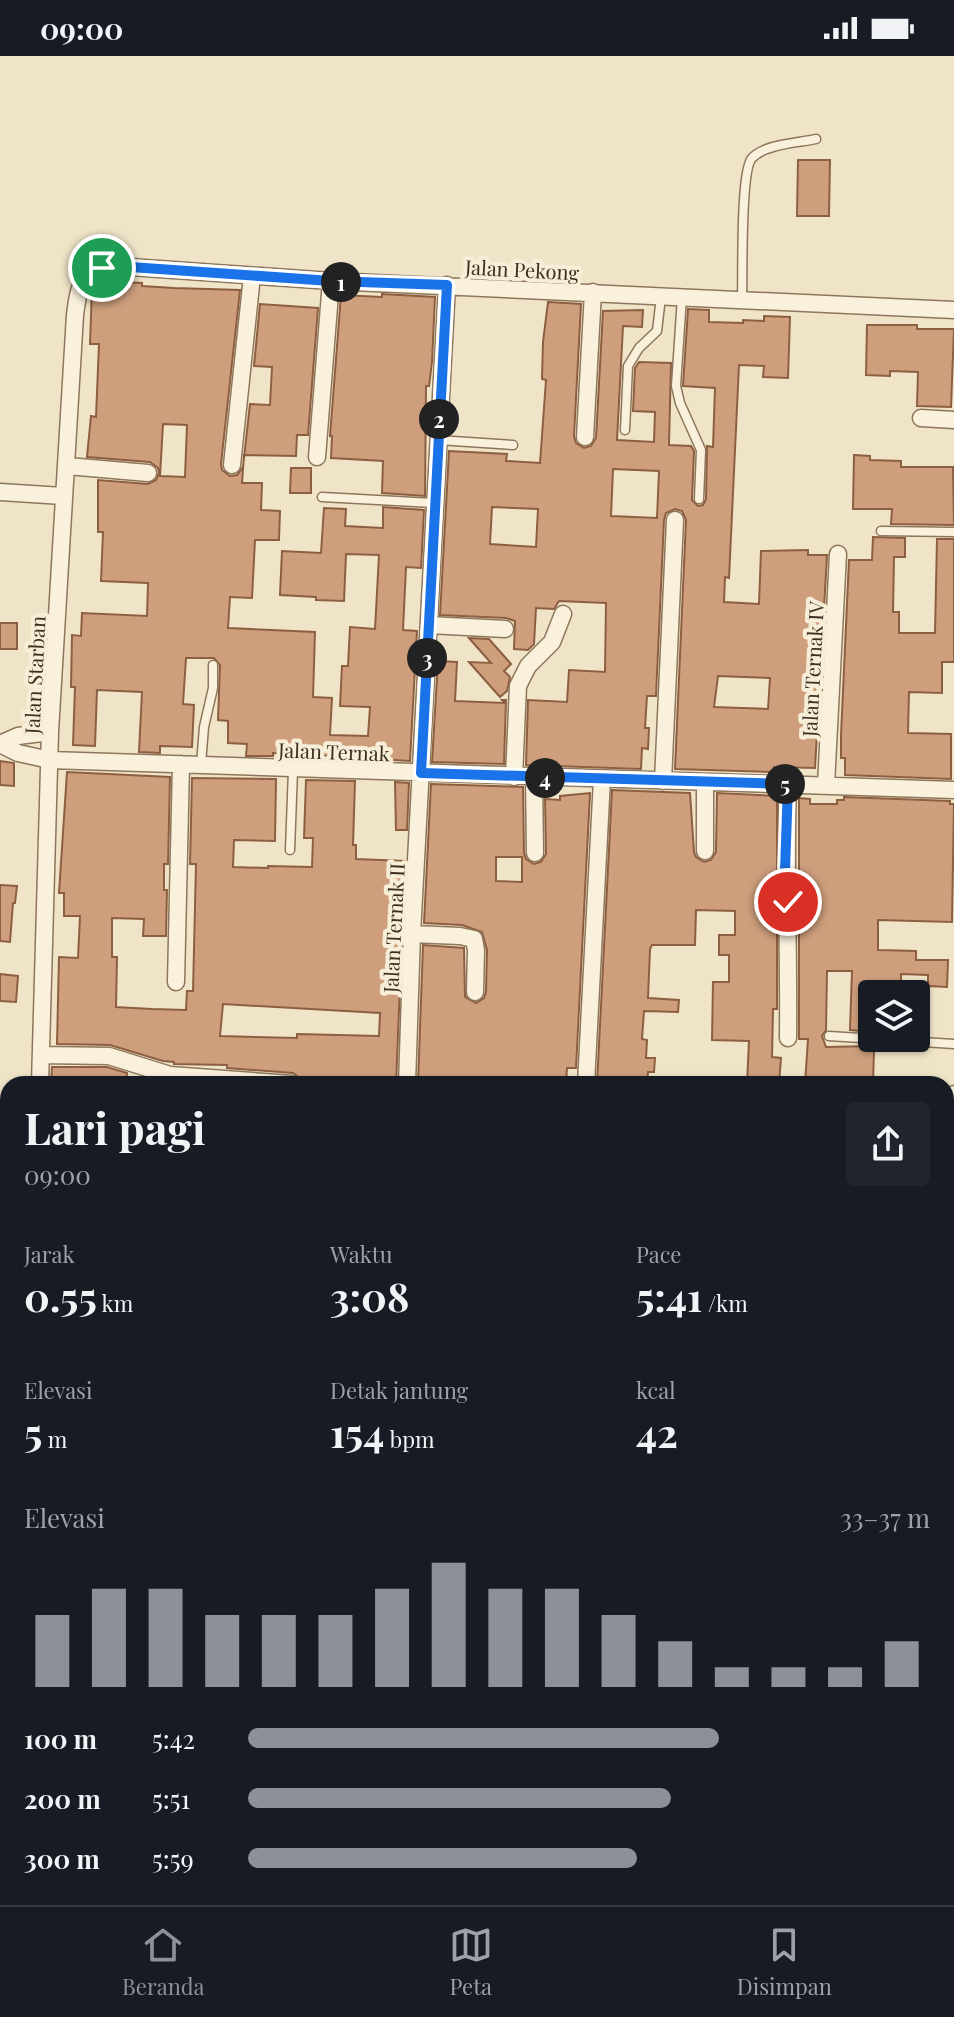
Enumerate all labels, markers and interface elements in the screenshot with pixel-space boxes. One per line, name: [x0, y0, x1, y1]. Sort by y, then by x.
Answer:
text: 09:00: [40, 8, 123, 48]
pin: [68, 234, 136, 302]
icon: arrive: [80, 246, 124, 290]
street label: Jalan Pekong: [463, 252, 580, 285]
pin: 1: [321, 262, 361, 302]
text: 1: [337, 267, 345, 297]
pin: 2: [419, 399, 459, 439]
text: 2: [433, 404, 445, 434]
street label: Jalan Ternak IV: [795, 600, 829, 738]
street label: Jalan Starban: [17, 615, 51, 736]
pin: 3: [407, 638, 447, 678]
text: 3: [422, 643, 432, 673]
street label: Jalan Ternak: [277, 736, 390, 766]
pin: 4: [525, 758, 565, 798]
text: 4: [539, 763, 551, 793]
pin: 5: [765, 764, 805, 804]
text: 5: [780, 769, 790, 799]
street label: Jalan Ternak II: [376, 862, 410, 995]
pin: [754, 868, 822, 936]
icon: check: [766, 880, 810, 924]
map controls: [858, 980, 930, 1052]
button: layers: [858, 980, 930, 1052]
text: Lari pagi: [24, 1097, 206, 1156]
button: share: [846, 1102, 930, 1186]
text: 09:00: [24, 1157, 91, 1192]
text: Jarak: [24, 1239, 75, 1269]
text: Waktu: [330, 1239, 392, 1269]
text: Pace: [636, 1239, 682, 1269]
text: 0.55: [24, 1269, 97, 1322]
text: 3:08: [330, 1269, 409, 1322]
text: 5:41: [636, 1269, 702, 1322]
text: km: [97, 1288, 133, 1318]
text: /km: [702, 1288, 748, 1318]
text: Elevasi: [24, 1375, 92, 1405]
text: Detak jantung: [330, 1375, 468, 1405]
text: kcal: [636, 1375, 675, 1405]
text: 5: [24, 1405, 42, 1458]
text: 154: [330, 1405, 384, 1458]
text: 42: [636, 1405, 678, 1458]
text: m: [42, 1424, 67, 1454]
text: bpm: [384, 1424, 435, 1454]
text: Elevasi: [24, 1500, 105, 1535]
text: 33–37 m: [840, 1500, 930, 1535]
text: 100 m: [24, 1721, 97, 1756]
text: 5:42: [152, 1721, 195, 1756]
text: 200 m: [24, 1781, 101, 1816]
text: 5:51: [152, 1781, 190, 1816]
text: 300 m: [24, 1841, 100, 1876]
text: 5:59: [152, 1841, 194, 1876]
tab: Beranda: [122, 1923, 205, 2001]
tab: Peta: [449, 1923, 493, 2001]
tab: Disimpan: [737, 1923, 832, 2001]

